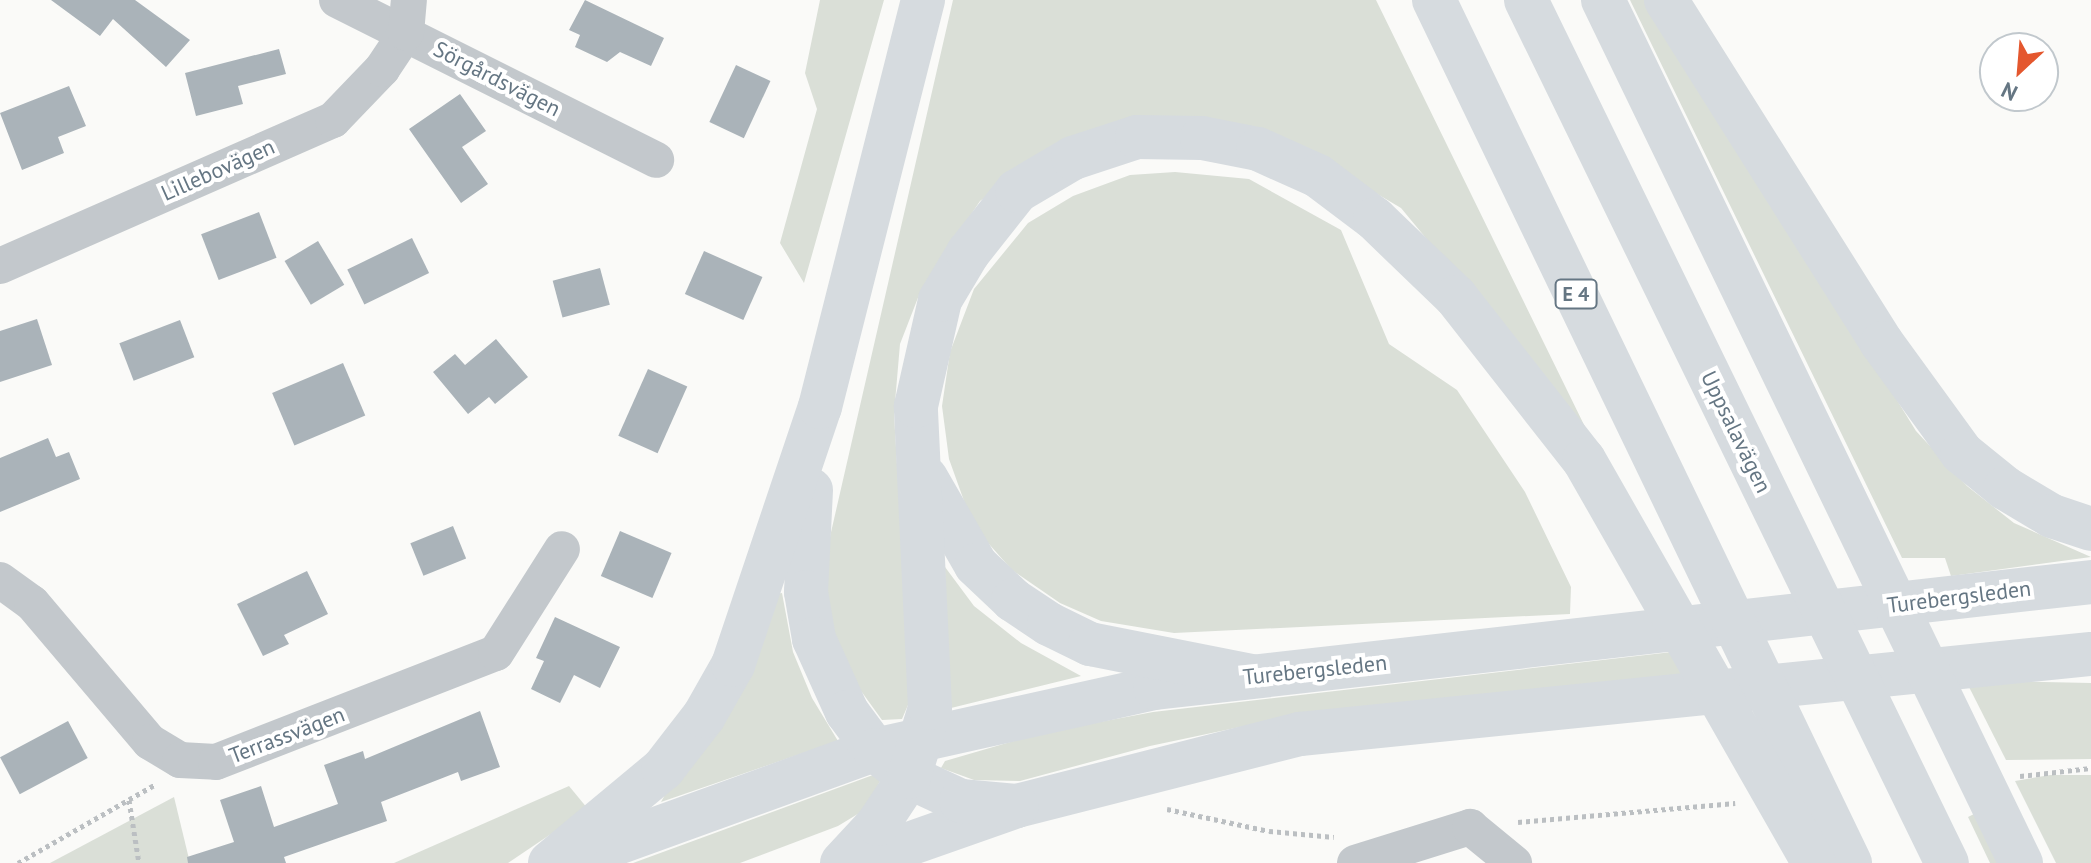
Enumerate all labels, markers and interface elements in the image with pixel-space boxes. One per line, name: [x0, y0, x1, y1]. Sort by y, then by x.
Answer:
north arrow: [1979, 32, 2059, 112]
street label: Sörgårdsvägen: [429, 36, 565, 122]
text: N: [1997, 76, 2022, 108]
street label: Lillebovägen: [157, 133, 279, 207]
road number: E 4: [1554, 278, 1598, 310]
street label: Uppsalavägen: [1695, 367, 1777, 497]
street label: Turebergsleden: [1886, 575, 2032, 619]
street label: Turebergsleden: [1242, 649, 1388, 691]
street label: Terrassvägen: [226, 701, 348, 769]

